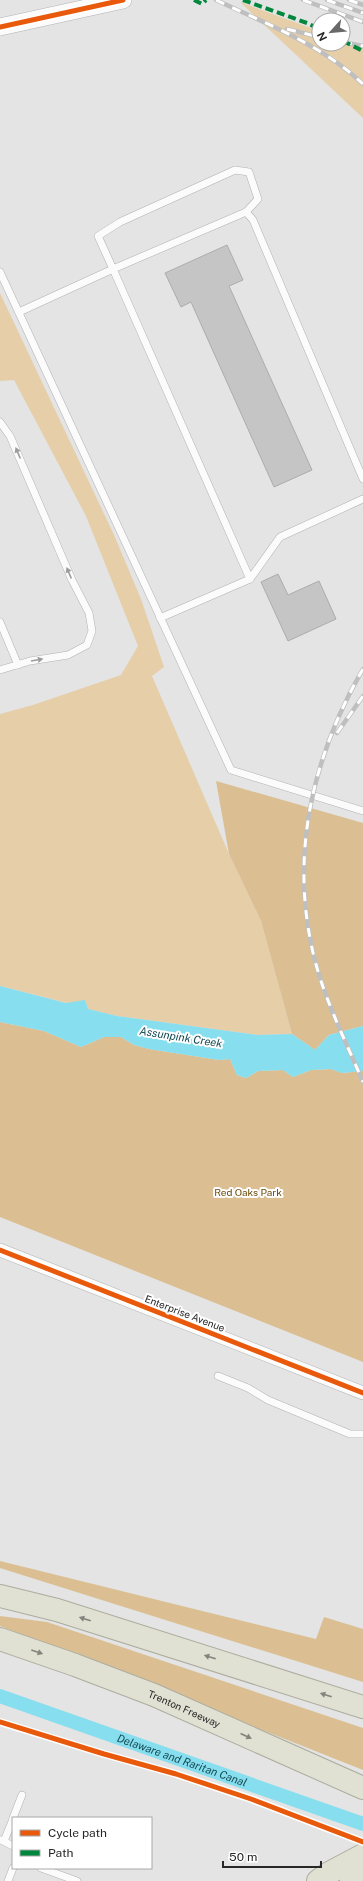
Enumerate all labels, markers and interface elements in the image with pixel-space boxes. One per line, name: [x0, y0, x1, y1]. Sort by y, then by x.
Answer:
north arrow: [311, 12, 351, 52]
text: N: [315, 30, 329, 43]
one-way arrow: [15, 448, 21, 459]
one-way arrow: [66, 566, 72, 578]
one-way arrow: [31, 656, 44, 662]
water label: Assunpink Creek: [139, 1025, 223, 1049]
park label: Red Oaks Park: [214, 1186, 282, 1198]
street label: Enterprise Avenue: [143, 1292, 227, 1334]
one-way arrow: [79, 1616, 91, 1622]
one-way arrow: [31, 1649, 43, 1655]
one-way arrow: [203, 1654, 215, 1660]
street label: Trenton Freeway: [146, 1687, 223, 1730]
one-way arrow: [320, 1692, 332, 1698]
water label: Delaware and Raritan Canal: [115, 1732, 249, 1789]
one-way arrow: [240, 1733, 251, 1739]
legend: [12, 1817, 152, 1869]
text: Cycle path: [48, 1826, 107, 1840]
scale bar: [223, 1843, 321, 1869]
text: Path: [48, 1846, 74, 1860]
text: 50 m: [229, 1850, 257, 1864]

